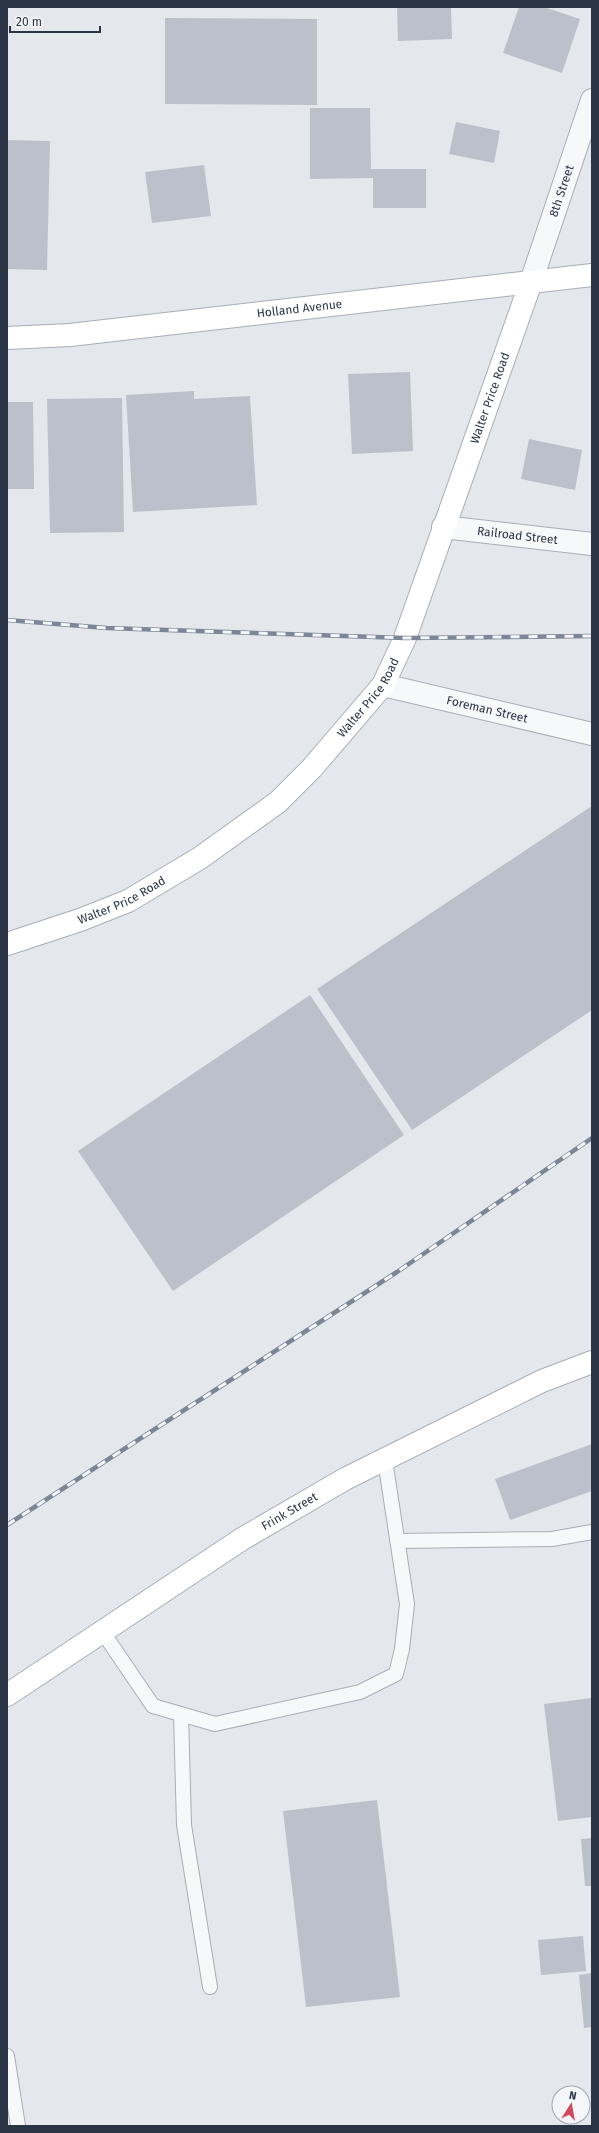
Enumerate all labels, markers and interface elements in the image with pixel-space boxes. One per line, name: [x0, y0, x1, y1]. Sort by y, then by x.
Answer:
scale bar: [10, 8, 100, 34]
text: 20 m: [16, 15, 42, 29]
street label: 8th Street: [546, 163, 577, 219]
street label: Holland Avenue: [256, 297, 343, 320]
street label: Walter Price Road: [467, 351, 512, 446]
street label: Railroad Street: [476, 524, 559, 547]
street label: Walter Price Road: [334, 656, 402, 740]
street label: Foreman Street: [445, 693, 530, 726]
street label: Walter Price Road: [76, 873, 168, 927]
street label: Frink Street: [259, 1489, 321, 1533]
north arrow: [551, 2085, 591, 2125]
text: N: [568, 2089, 578, 2103]

